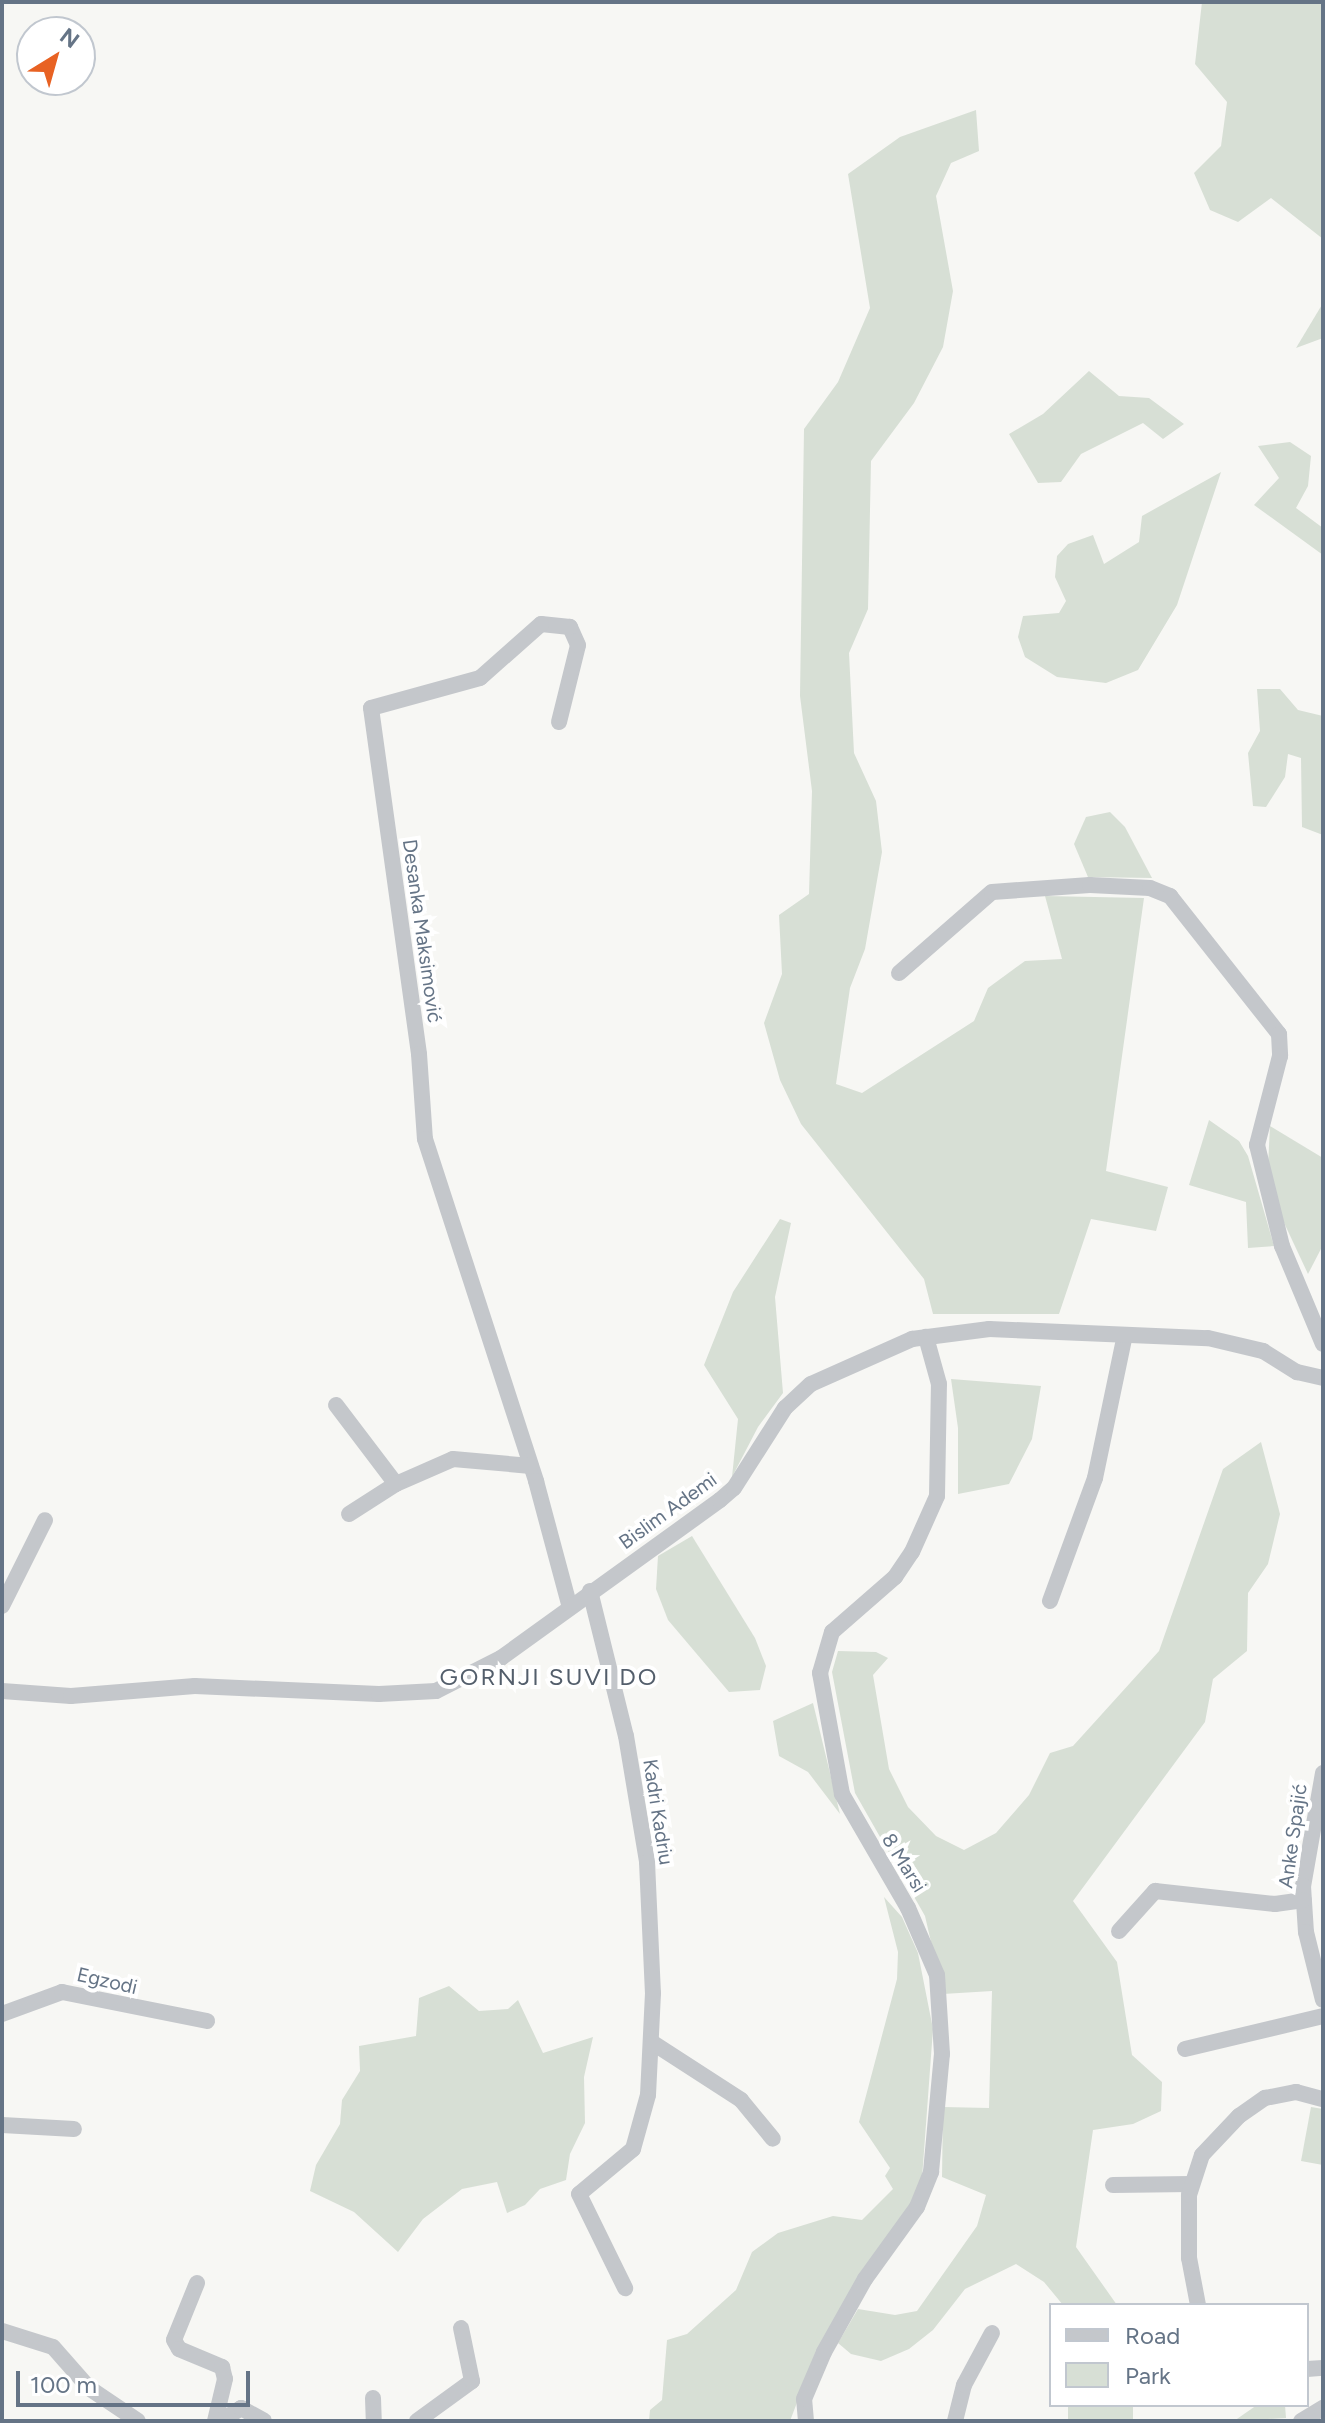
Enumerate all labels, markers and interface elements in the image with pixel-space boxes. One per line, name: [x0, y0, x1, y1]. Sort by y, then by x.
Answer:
north arrow: [16, 16, 96, 96]
text: N: [55, 22, 84, 54]
street label: Desanka Maksimović: [397, 838, 447, 1024]
street label: Bislim Ademi: [614, 1468, 722, 1554]
district label: GORNJI SUVI DO: [440, 1663, 658, 1691]
street label: Kadri Kadriu: [638, 1757, 678, 1867]
street label: Anke Spajić: [1274, 1782, 1312, 1890]
street label: 8 Marsi: [877, 1829, 931, 1897]
street label: Egzodi: [74, 1962, 140, 2000]
legend: [1049, 2303, 1309, 2407]
text: Road: [1125, 2321, 1180, 2350]
scale bar: [20, 2355, 254, 2405]
text: Park: [1125, 2361, 1171, 2390]
text: 100 m: [30, 2370, 97, 2399]

